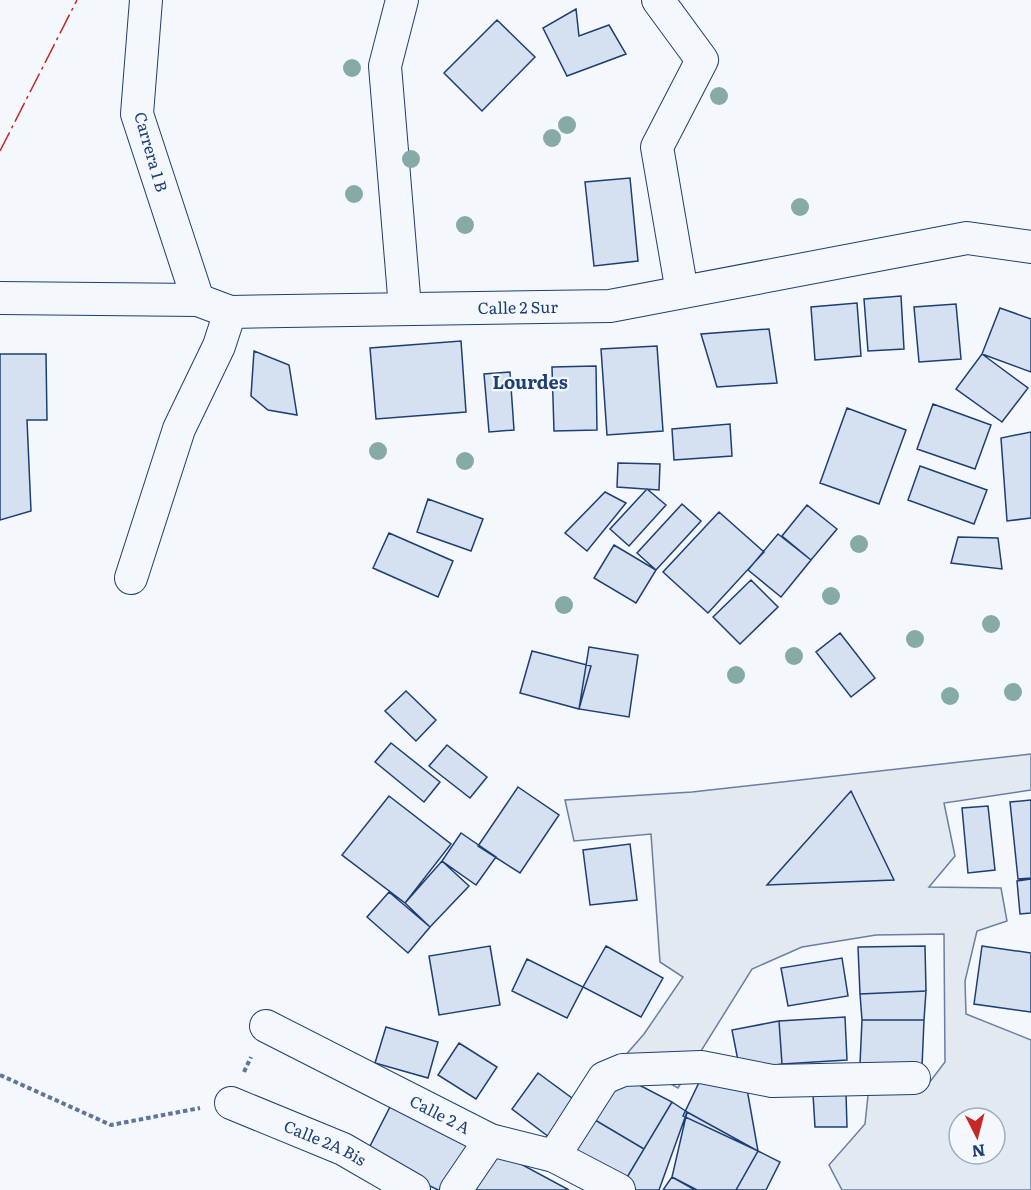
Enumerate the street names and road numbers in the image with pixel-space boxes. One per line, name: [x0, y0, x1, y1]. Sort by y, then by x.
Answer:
street label: Carrera 1 B: [129, 109, 175, 195]
street label: Calle 2 Sur: [477, 294, 558, 319]
street label: Calle 2 A: [406, 1088, 475, 1139]
street label: Calle 2A Bis: [280, 1113, 371, 1171]

